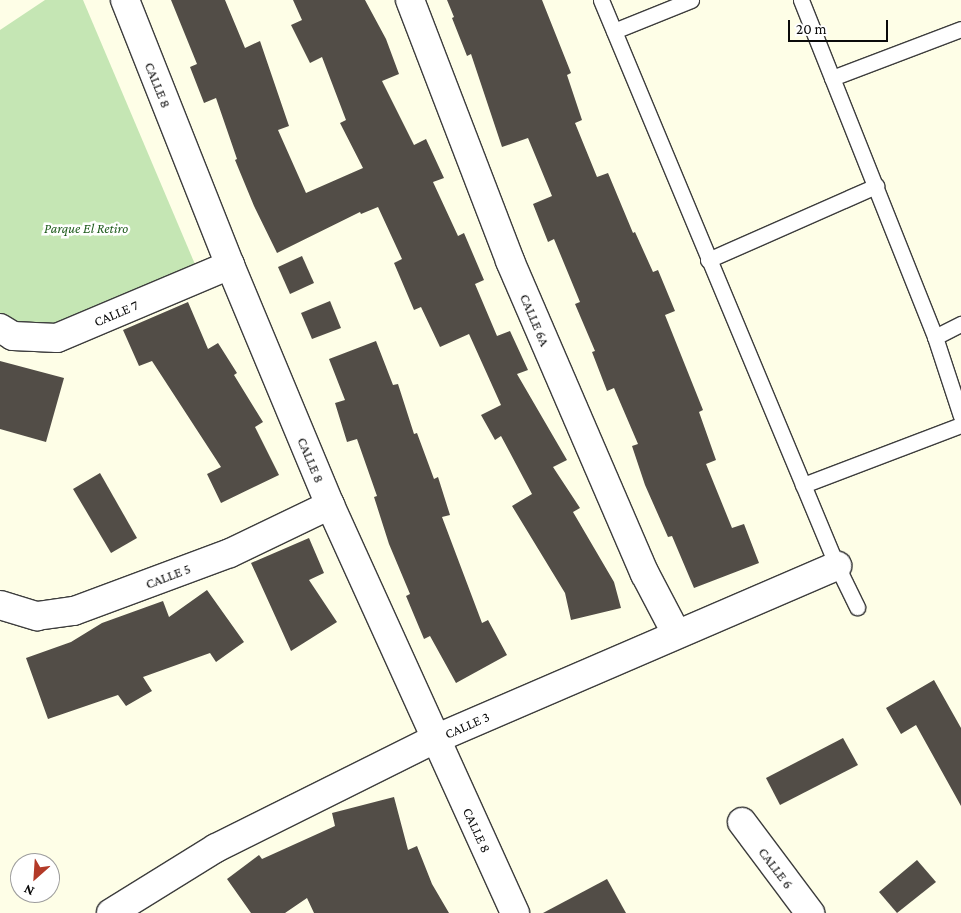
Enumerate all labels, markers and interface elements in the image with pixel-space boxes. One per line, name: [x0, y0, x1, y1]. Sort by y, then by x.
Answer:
scale bar: [791, 10, 891, 42]
text: 20 m: [796, 21, 827, 37]
street label: CALLE 8: [141, 60, 175, 110]
park label: Parque El Retiro: [44, 220, 128, 236]
street label: CALLE 6A: [516, 291, 554, 349]
street label: CALLE 7: [91, 296, 141, 330]
street label: CALLE 8: [294, 435, 328, 485]
street label: CALLE 5: [143, 560, 193, 592]
street label: CALLE 3: [442, 708, 492, 742]
street label: CALLE 8: [459, 805, 495, 855]
street label: CALLE 6: [755, 844, 797, 892]
north arrow: [10, 853, 60, 903]
text: N: [21, 881, 37, 900]

